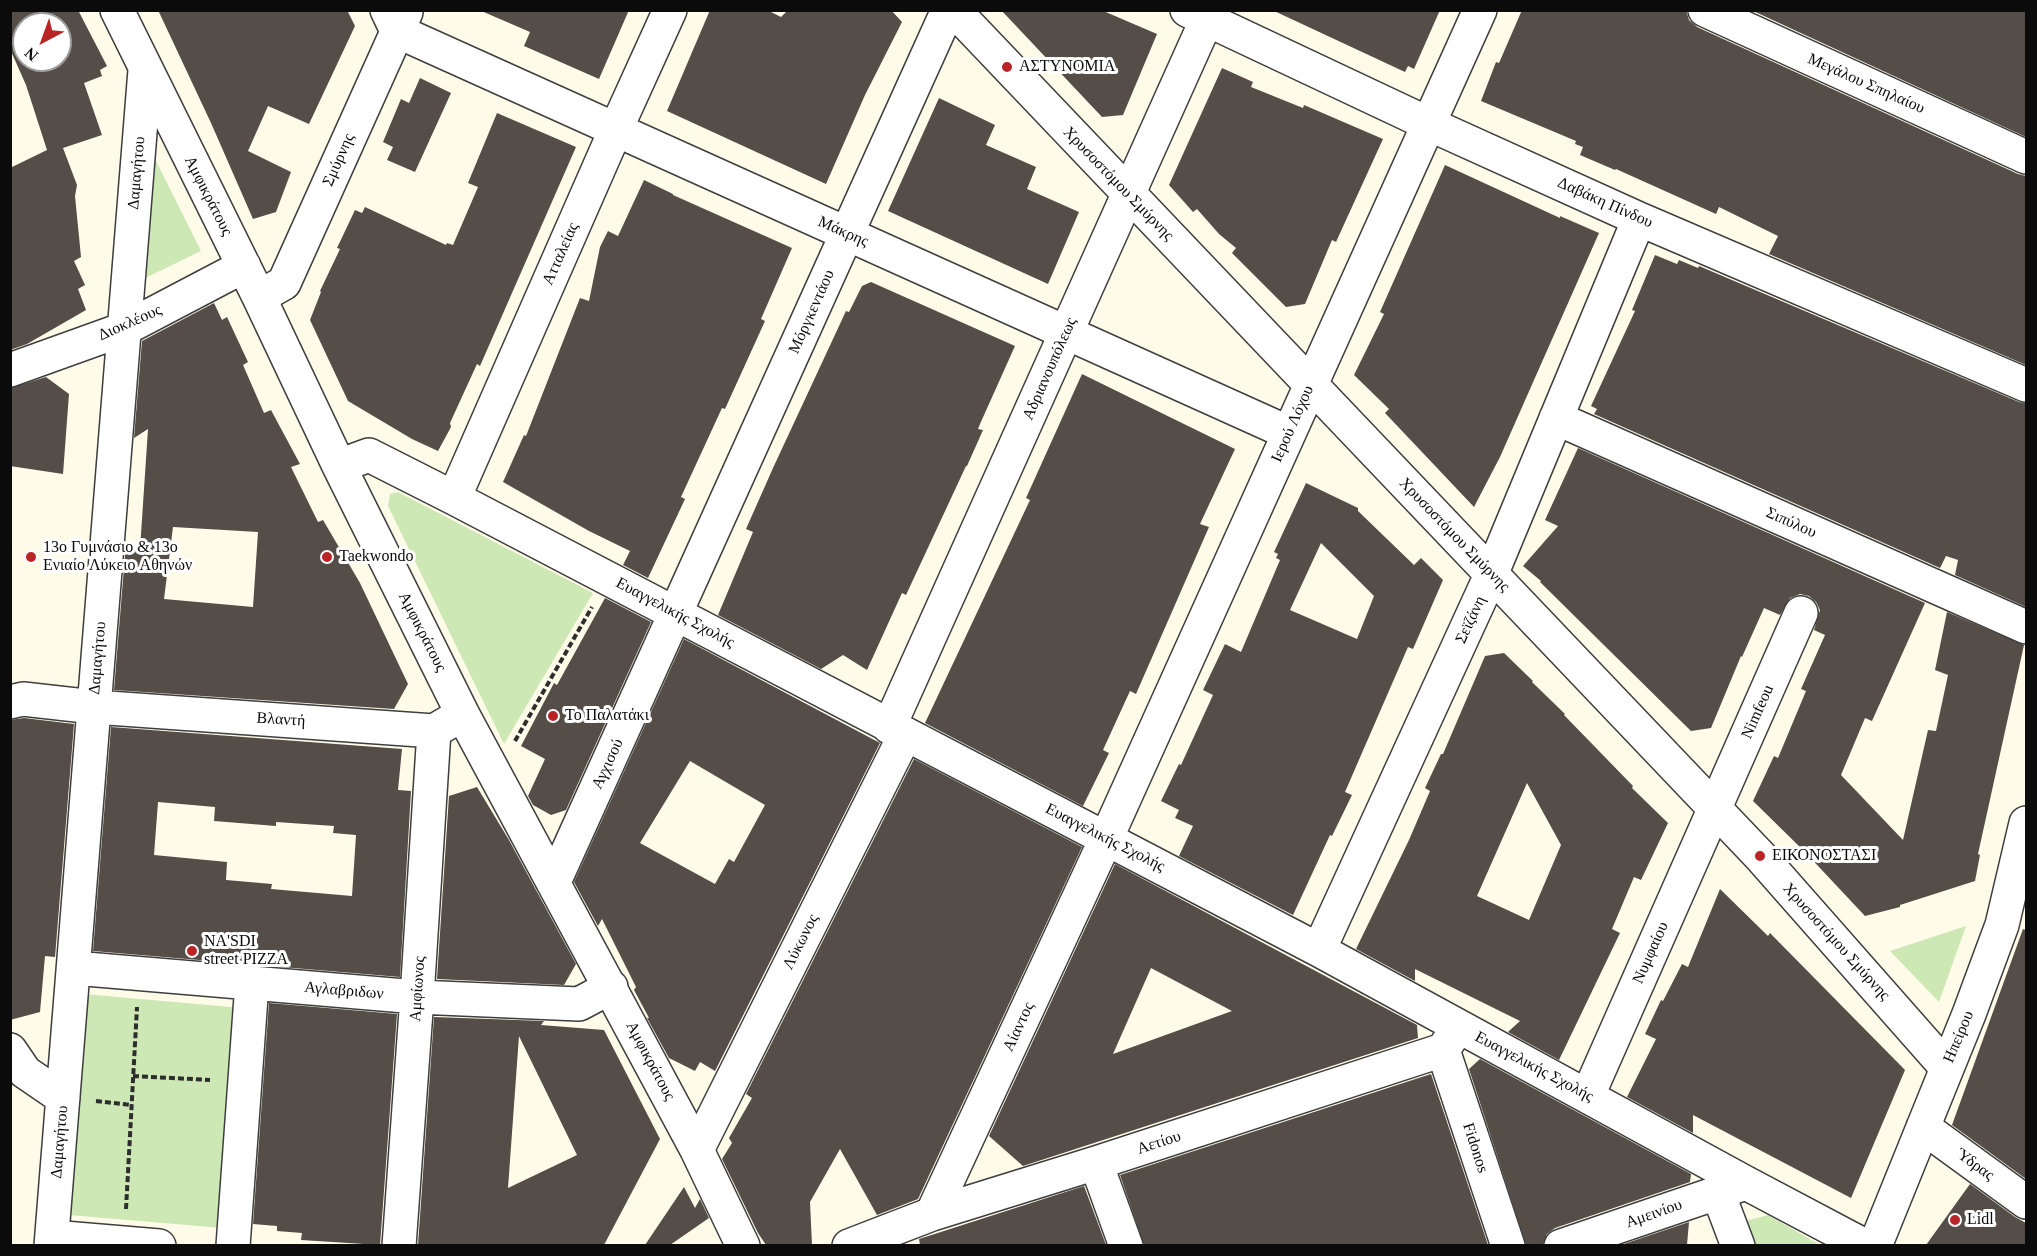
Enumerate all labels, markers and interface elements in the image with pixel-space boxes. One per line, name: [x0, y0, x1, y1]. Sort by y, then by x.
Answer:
north arrow: [12, 12, 72, 72]
text: N: [21, 44, 41, 65]
street label: Μεγάλου Σπηλαίου: [1804, 50, 1928, 118]
place label: ΑΣΤΥΝΟΜΙΑ: [1019, 57, 1115, 77]
marker: ΑΣΤΥΝΟΜΙΑ: [1000, 60, 1014, 74]
street label: Χρυσοστόμου Σμύρνης: [1059, 123, 1177, 245]
street label: Σμύρνης: [319, 131, 359, 189]
street label: Δαμαγήτου: [124, 136, 150, 210]
street label: Αμφικράτους: [180, 153, 236, 239]
street label: Δαβάκη Πίνδου: [1554, 173, 1656, 233]
street label: Μάκρης: [815, 212, 871, 252]
street label: Ατταλείας: [539, 220, 583, 288]
street label: Μόργκεντάου: [785, 267, 839, 357]
street label: Διοκλέους: [95, 301, 165, 345]
street label: Αδριανουπόλεως: [1019, 315, 1081, 423]
street label: Ιερού Λόχου: [1268, 383, 1318, 465]
street label: Χρυσοστόμου Σμύρνης: [1395, 474, 1513, 596]
street label: Σιπύλου: [1763, 503, 1819, 543]
place label: 13ο Γυμνάσιο & 13ο Ενιαίο Λύκειο Αθηνών: [43, 538, 192, 576]
place label: Taekwondo: [339, 547, 413, 567]
marker: 13ο Γυμνάσιο & 13ο Ενιαίο Λύκειο Αθηνών: [24, 550, 38, 564]
marker: Taekwondo: [320, 550, 334, 564]
street label: Ευαγγελικής Σχολής: [612, 574, 738, 652]
street label: Αμφικράτους: [394, 589, 450, 675]
street label: Σεϊζάνη: [1452, 593, 1490, 647]
street label: Δαμαγήτου: [85, 621, 111, 695]
street label: Nimfeou: [1738, 682, 1778, 742]
place label: Το Παλατάκι: [565, 706, 649, 726]
street label: Βλαντή: [256, 709, 306, 731]
marker: Το Παλατάκι: [546, 709, 560, 723]
street label: Αγχισού: [588, 736, 628, 792]
street label: Ευαγγελικής Σχολής: [1042, 800, 1168, 876]
place label: ΕΙΚΟΝΟΣΤΑΣΙ: [1772, 846, 1876, 866]
marker: ΕΙΚΟΝΟΣΤΑΣΙ: [1753, 849, 1767, 863]
street label: Χρυσοστόμου Σμύρνης: [1778, 879, 1894, 1005]
street label: Λύκωνος: [779, 911, 823, 973]
street label: Νυμφαίου: [1629, 919, 1673, 987]
place label: NA'SDI street PIZZA: [204, 932, 288, 970]
marker: NA'SDI street PIZZA: [185, 944, 199, 958]
street label: Αμφίωνος: [406, 956, 430, 1022]
street label: Αγλαβριδων: [304, 978, 384, 1004]
street label: Αίαντος: [999, 999, 1039, 1055]
street label: Ηπείρου: [1940, 1008, 1978, 1066]
street label: Αμφικράτους: [621, 1018, 679, 1104]
street label: Ευαγγελικής Σχολής: [1471, 1028, 1597, 1106]
street label: Δαμαγήτου: [47, 1105, 73, 1179]
street label: Fidonos: [1458, 1121, 1492, 1175]
street label: Αετίου: [1135, 1127, 1183, 1159]
street label: Ύδρας: [1952, 1145, 1998, 1185]
street label: Αμεινίου: [1623, 1195, 1685, 1233]
place label: Lidl: [1967, 1210, 1994, 1230]
marker: Lidl: [1948, 1213, 1962, 1227]

